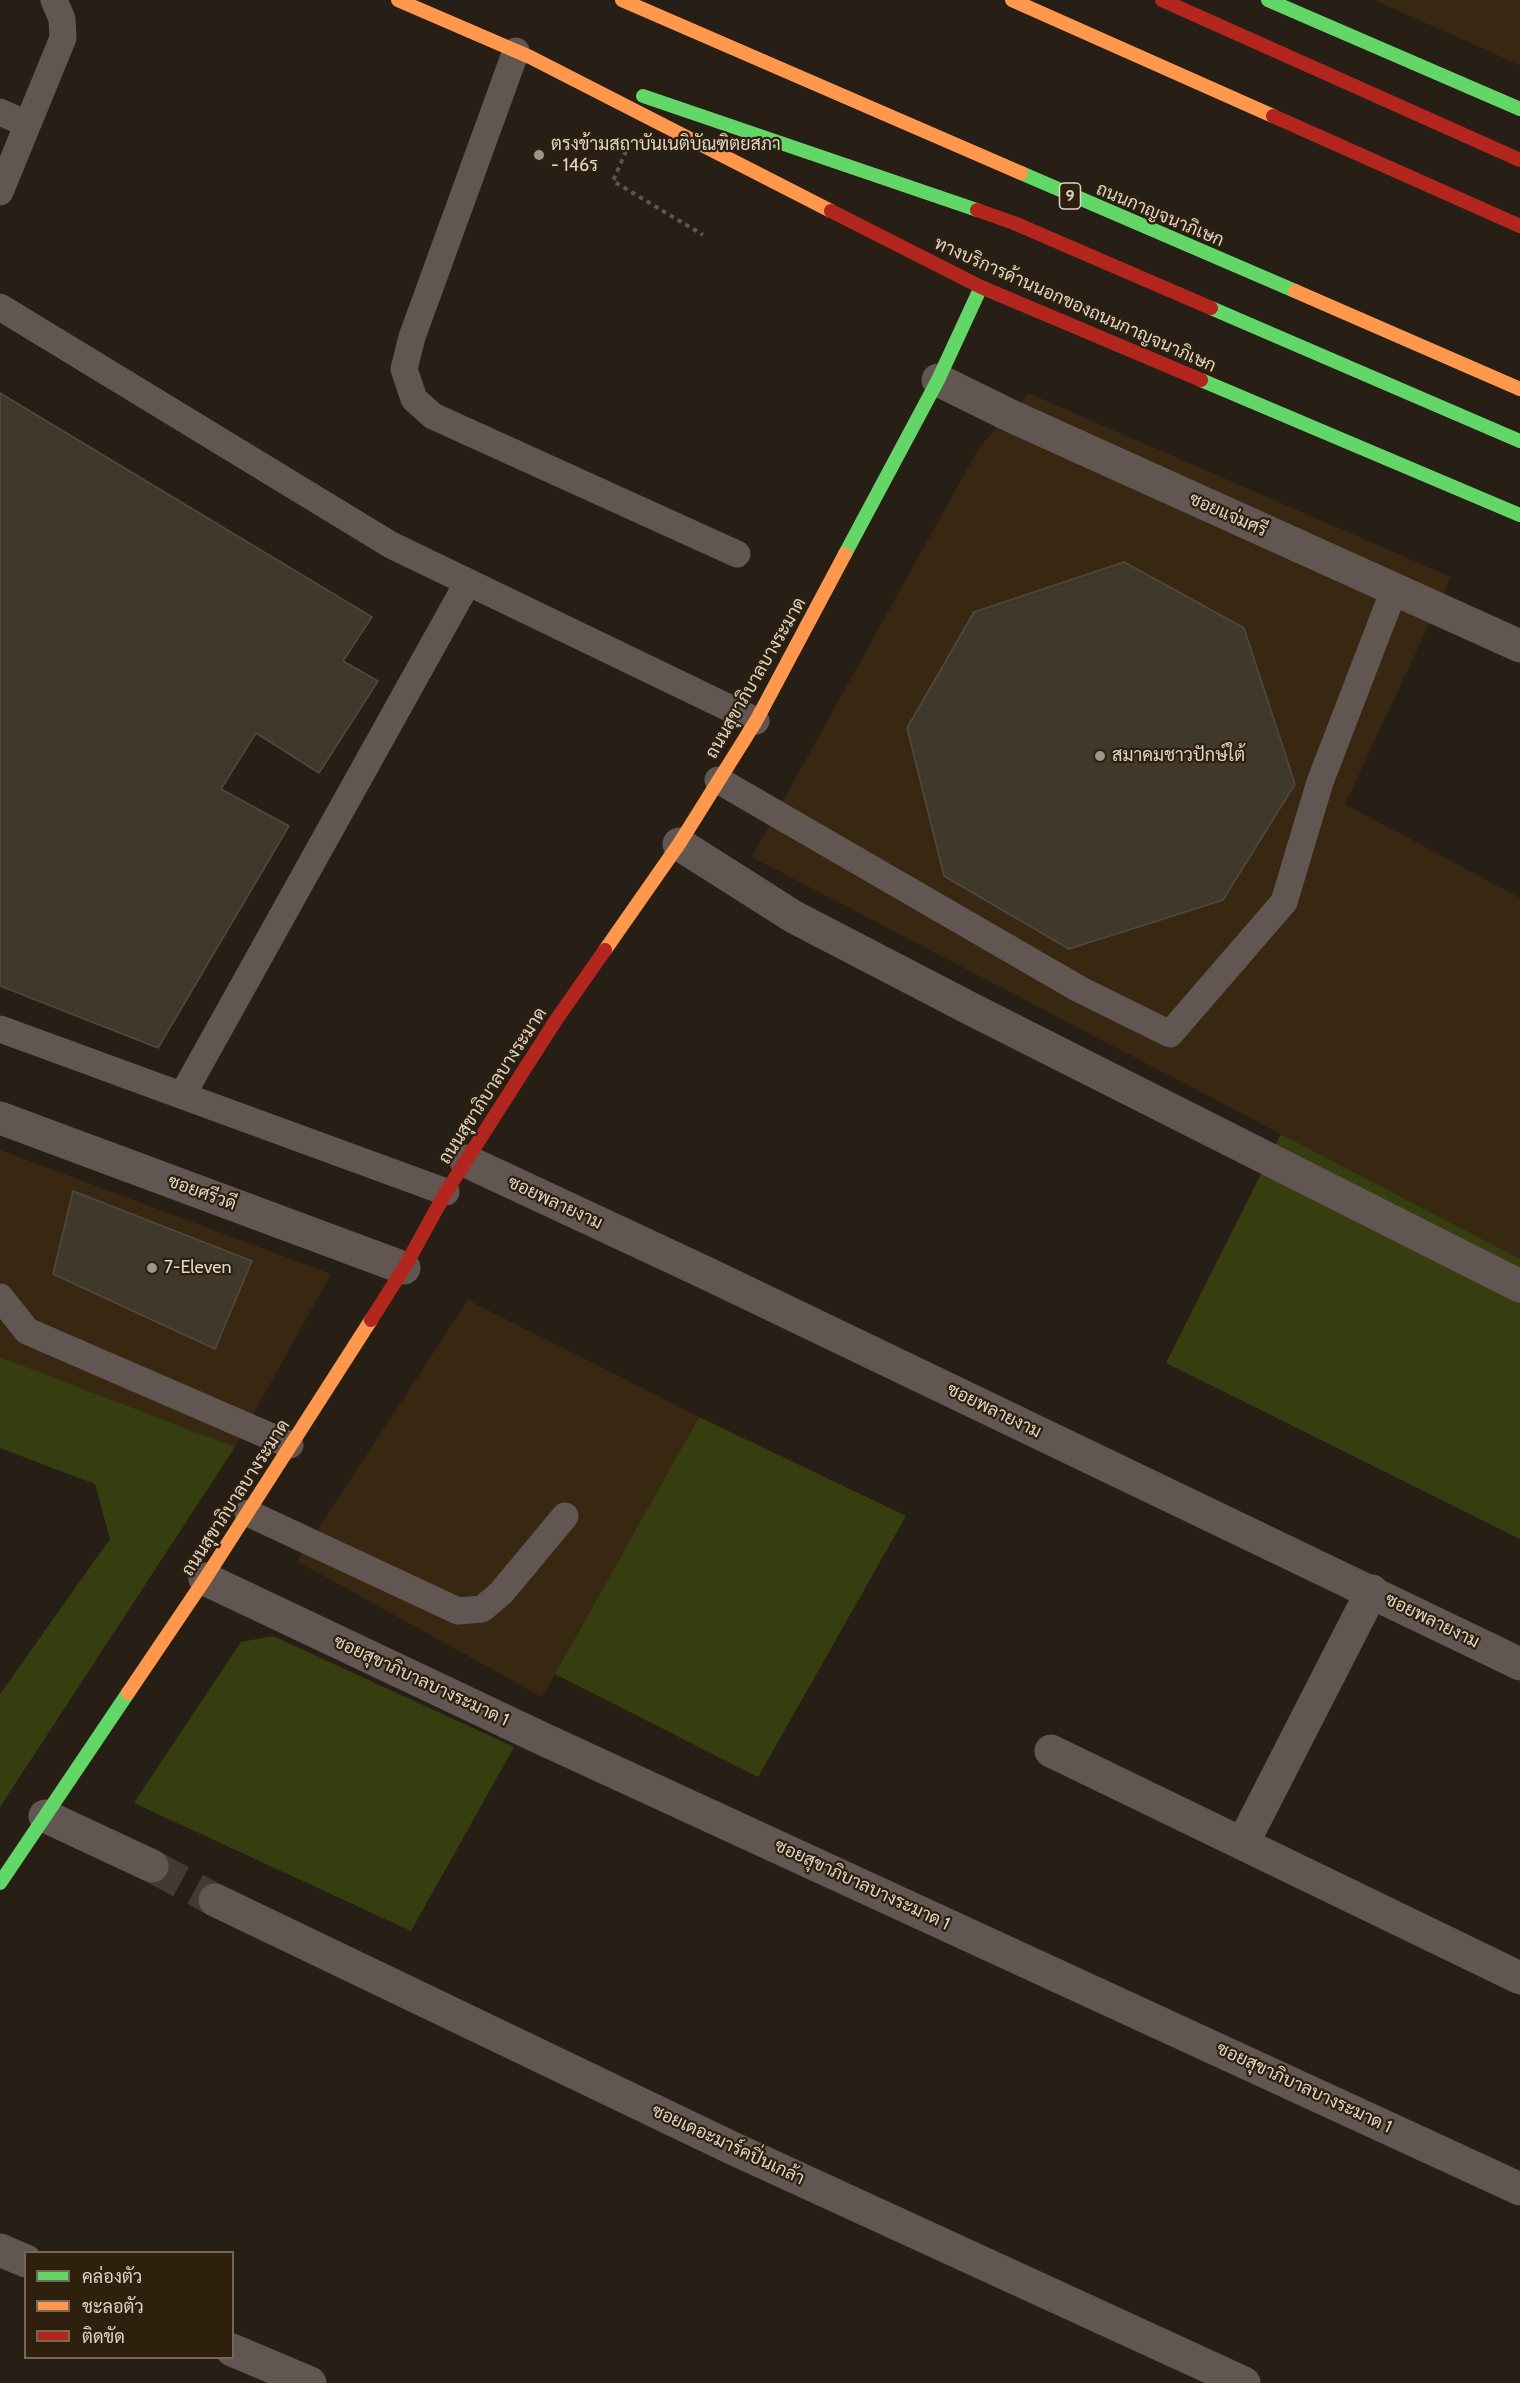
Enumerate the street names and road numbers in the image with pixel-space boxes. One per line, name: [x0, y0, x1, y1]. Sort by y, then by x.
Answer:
street label: ถนนกาญจนาภิเษก: [1093, 178, 1227, 252]
road number: 9: [1060, 183, 1080, 209]
street label: ทางบริการด้านนอกของถนนกาญจนาภิเษก: [931, 233, 1219, 377]
street label: ซอยแจ่มศรี: [1186, 488, 1270, 542]
street label: ถนนสุขาภิบาลบางระมาด: [701, 594, 811, 762]
street label: ถนนสุขาภิบาลบางระมาด: [434, 1004, 552, 1168]
street label: ซอยศรีวดี: [165, 1171, 239, 1215]
street label: ซอยพลายงาม: [504, 1172, 606, 1234]
street label: ซอยพลายงาม: [943, 1379, 1045, 1443]
street label: ถนนสุขาภิบาลบางระมาด: [177, 1416, 295, 1580]
street label: ซอยพลายงาม: [1381, 1589, 1483, 1653]
street label: ซอยสุขาภิบาลบางระมาด 1: [330, 1631, 512, 1731]
street label: ซอยสุขาภิบาลบางระมาด 1: [771, 1835, 953, 1935]
street label: ซอยสุขาภิบาลบางระมาด 1: [1213, 2038, 1395, 2138]
street label: ซอยเดอะมาร์คปิ่นเกล้า: [648, 2100, 808, 2190]

